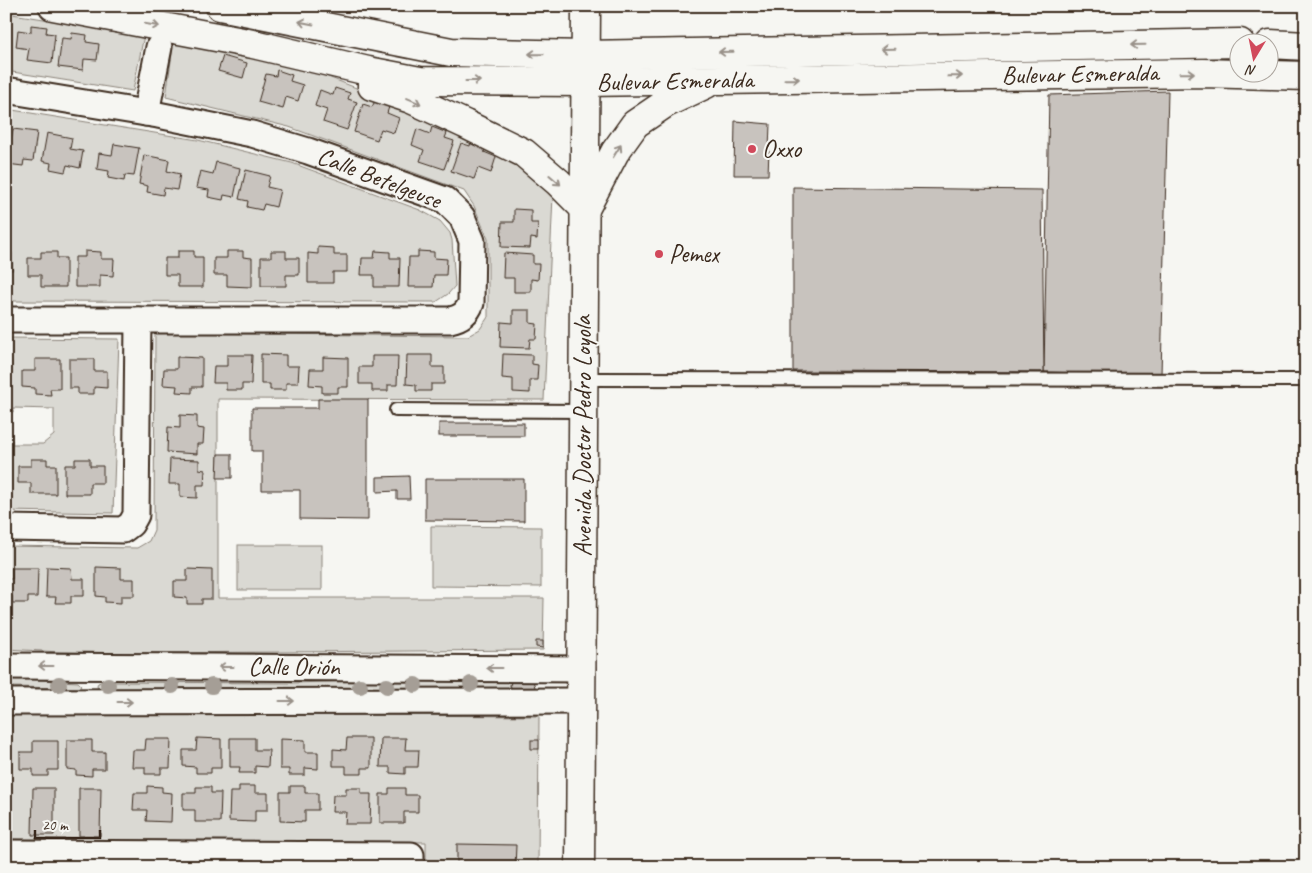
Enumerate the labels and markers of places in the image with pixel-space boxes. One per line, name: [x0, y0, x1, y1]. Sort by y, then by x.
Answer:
place label: Oxxo: [762, 133, 802, 165]
marker: Oxxo: [746, 143, 758, 155]
place label: Pemex: [669, 238, 721, 270]
marker: Pemex: [653, 248, 665, 260]

